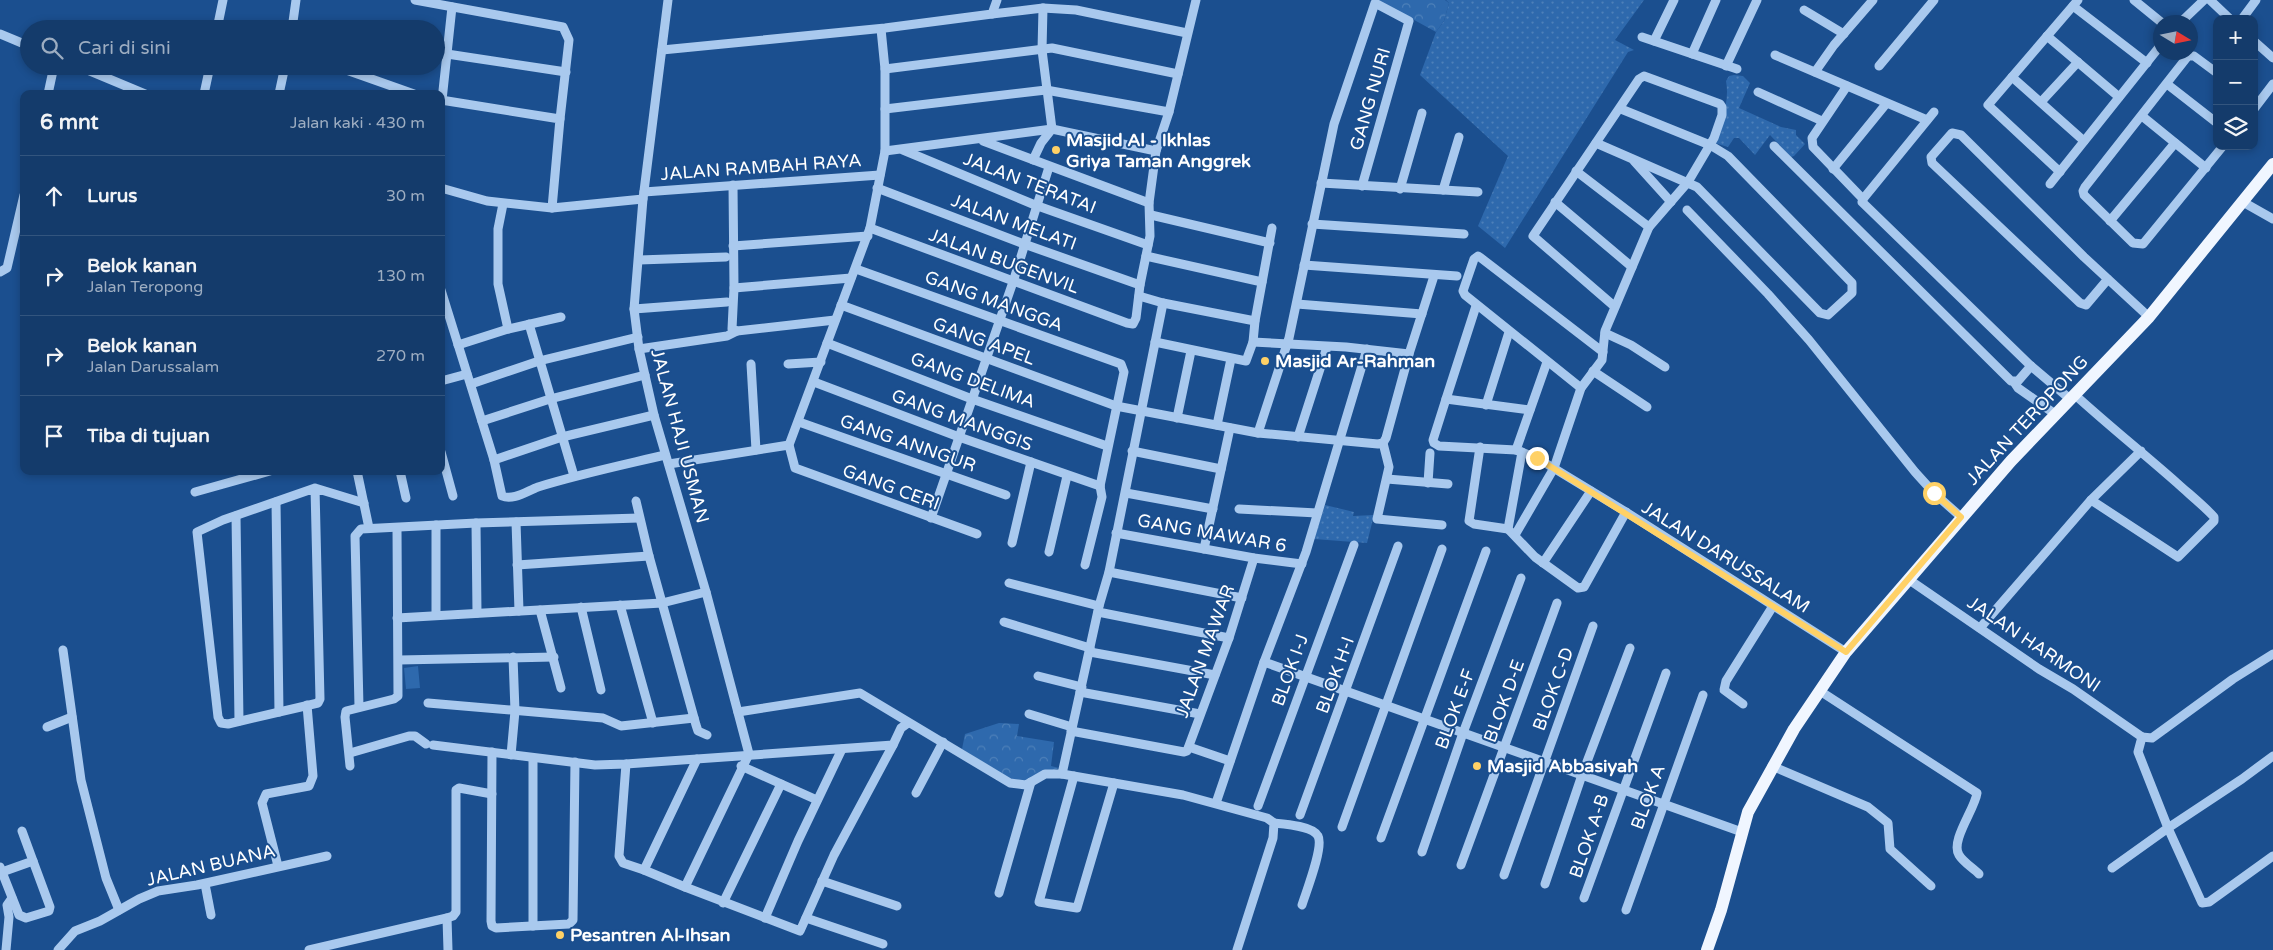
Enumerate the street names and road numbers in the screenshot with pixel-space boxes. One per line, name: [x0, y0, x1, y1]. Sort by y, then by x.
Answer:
street label: GANG NURI: [1345, 45, 1395, 153]
street label: JALAN TERATAI: [961, 148, 1099, 218]
street label: JALAN RAMBAH RAYA: [660, 149, 862, 185]
street label: JALAN MELATI: [948, 189, 1080, 255]
street label: JALAN BUGENVIL: [926, 224, 1083, 299]
street label: GANG MANGGA: [922, 266, 1066, 336]
street label: GANG APEL: [930, 312, 1039, 370]
street label: JALAN HAJI USMAN: [646, 346, 714, 526]
street label: GANG DELIMA: [908, 347, 1038, 413]
street label: JALAN TEROPONG: [1961, 351, 2093, 489]
street label: GANG MANGGIS: [888, 384, 1036, 456]
street label: GANG ANNGUR: [837, 409, 979, 477]
street label: GANG CERI: [839, 459, 943, 515]
street label: JALAN DARUSSALAM: [1638, 496, 1814, 618]
street label: GANG MAWAR 6: [1136, 509, 1288, 557]
street label: JALAN MAWAR: [1171, 582, 1239, 720]
street label: JALAN HARMONI: [1963, 591, 2105, 697]
street label: BLOK I-J: [1267, 631, 1313, 709]
street label: BLOK H-I: [1311, 634, 1359, 716]
street label: BLOK C-D: [1528, 644, 1578, 734]
street label: BLOK D-E: [1479, 657, 1529, 745]
street label: BLOK E-F: [1430, 666, 1480, 752]
street label: BLOK A: [1626, 761, 1670, 833]
street label: BLOK A-B: [1564, 791, 1614, 881]
street label: JALAN BUANA: [144, 839, 278, 891]

